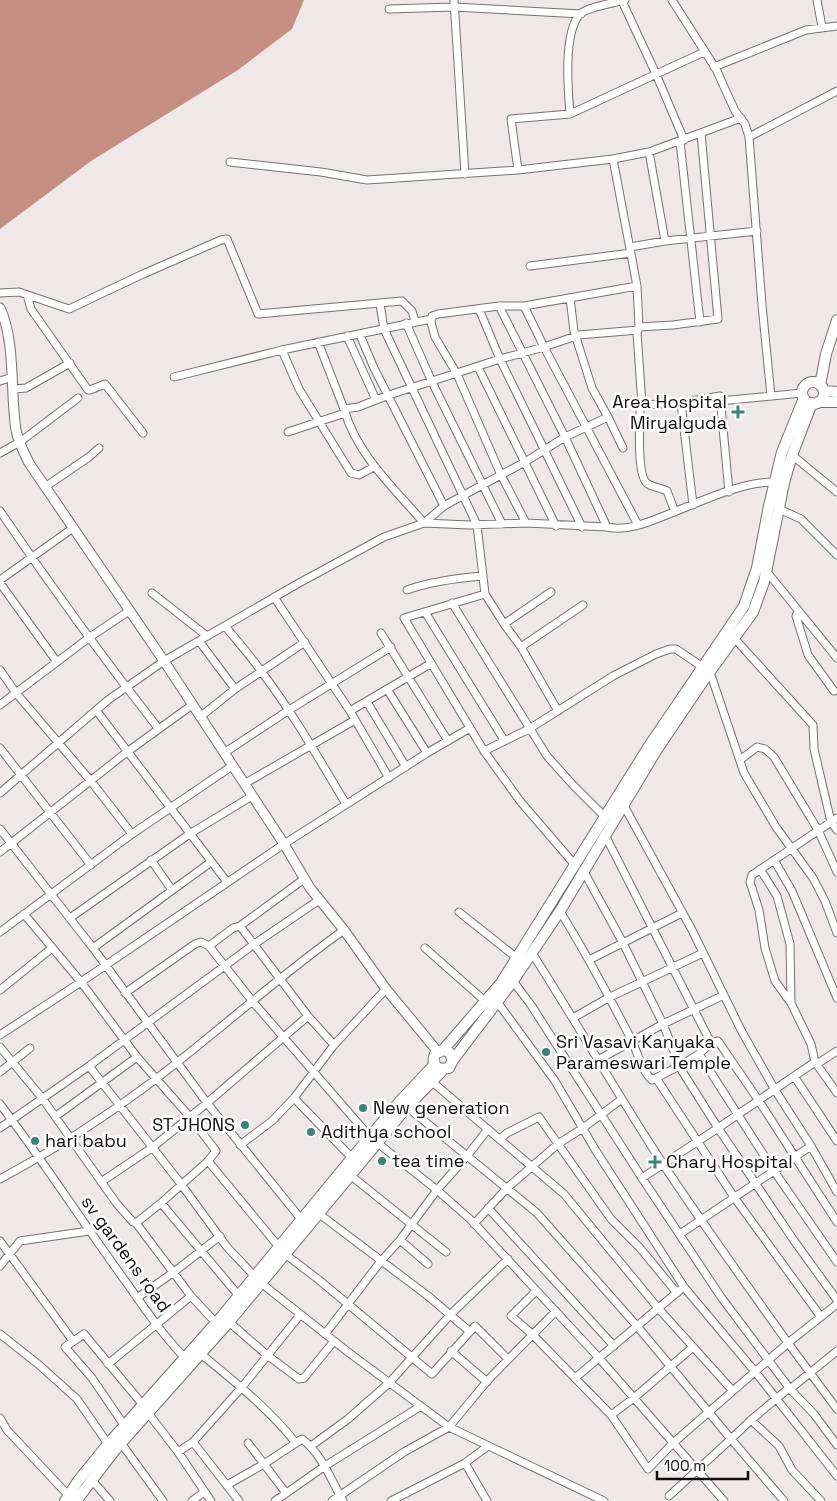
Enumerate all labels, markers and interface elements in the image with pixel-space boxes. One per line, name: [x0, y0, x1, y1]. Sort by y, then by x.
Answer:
place label: Area Hospital Miryalguda: [612, 390, 727, 434]
marker: Area Hospital Miryalguda: [731, 405, 745, 419]
place label: Sri Vasavi Kanyaka Parameswari Temple: [556, 1030, 731, 1074]
marker: Sri Vasavi Kanyaka Parameswari Temple: [540, 1046, 552, 1058]
place label: New generation: [373, 1096, 509, 1119]
marker: New generation: [357, 1102, 369, 1114]
place label: ST JHONS: [152, 1113, 235, 1136]
marker: ST JHONS: [239, 1119, 251, 1131]
place label: Adithya school: [321, 1120, 451, 1143]
marker: Adithya school: [305, 1126, 317, 1138]
place label: hari babu: [45, 1129, 127, 1152]
marker: hari babu: [29, 1135, 41, 1147]
place label: tea time: [392, 1149, 464, 1172]
place label: Chary Hospital: [666, 1150, 793, 1173]
marker: tea time: [376, 1155, 388, 1167]
marker: Chary Hospital: [648, 1155, 662, 1169]
street label: sv gardens road: [76, 1191, 176, 1317]
scale bar: [657, 1448, 748, 1480]
text: 100 m: [664, 1456, 706, 1475]

